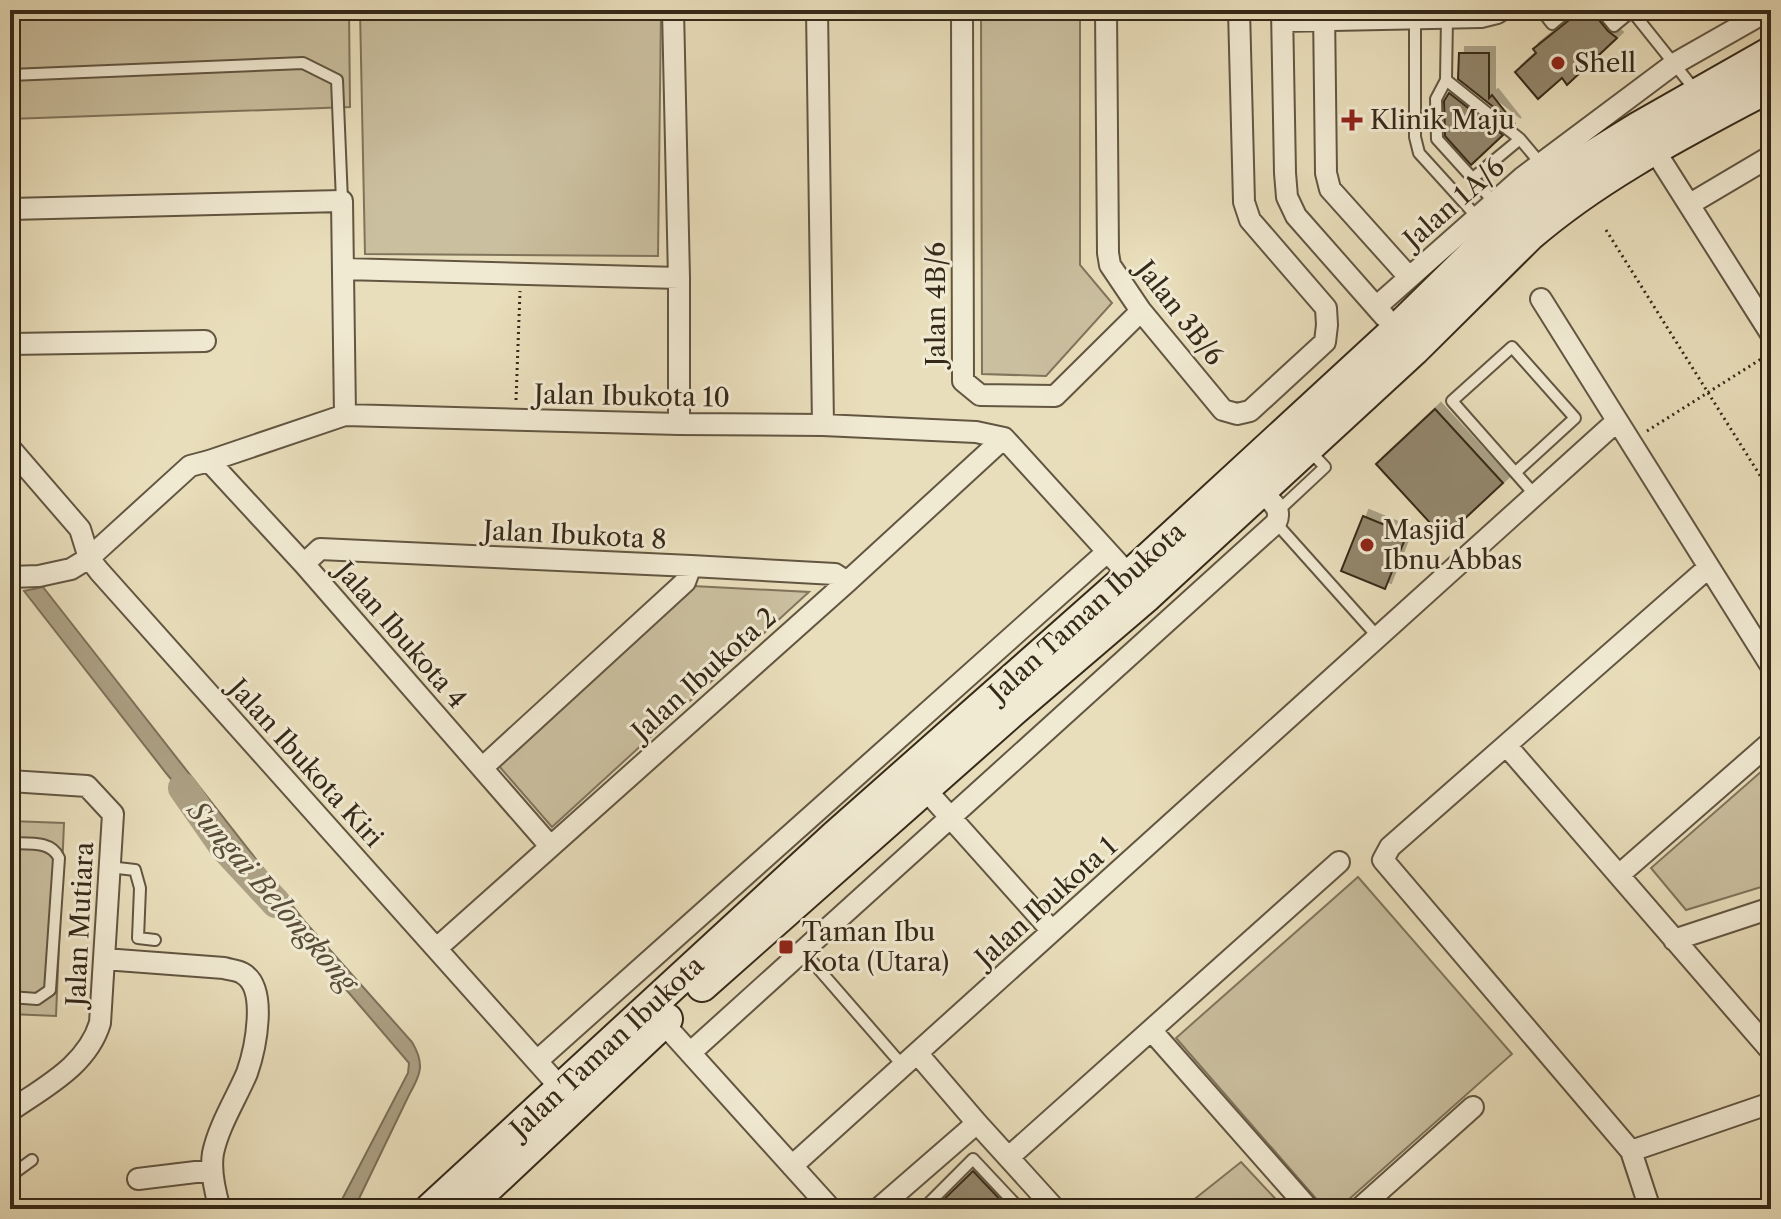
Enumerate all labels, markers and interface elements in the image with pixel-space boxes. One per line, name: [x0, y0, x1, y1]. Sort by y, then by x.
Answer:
place label: Shell: [1574, 47, 1636, 79]
marker: Shell: [1549, 54, 1567, 72]
place label: Klinik Maju: [1370, 104, 1515, 136]
marker: Klinik Maju: [1341, 109, 1363, 131]
street label: Jalan 1A/6: [1394, 151, 1511, 258]
street label: Jalan 4B/6: [920, 242, 952, 370]
street label: Jalan 3B/6: [1127, 251, 1231, 372]
street label: Jalan Ibukota 10: [530, 378, 730, 414]
street label: Jalan Ibukota 8: [478, 514, 668, 556]
place label: Masjid Ibnu Abbas: [1383, 514, 1522, 576]
street label: Jalan Taman Ibukota: [979, 515, 1192, 711]
marker: Masjid Ibnu Abbas: [1358, 536, 1376, 554]
street label: Jalan Ibukota 4: [326, 552, 473, 715]
street label: Jalan Ibukota 2: [622, 601, 783, 750]
street label: Jalan Ibukota Kiri: [219, 669, 390, 854]
water label: Sungai Belongkong: [180, 792, 367, 1000]
street label: Jalan Ibukota 1: [966, 830, 1123, 977]
street label: Jalan Mutiara: [60, 841, 100, 1011]
place label: Taman Ibu Kota (Utara): [802, 916, 949, 978]
marker: Taman Ibu Kota (Utara): [777, 938, 795, 956]
street label: Jalan Taman Ibukota: [501, 949, 711, 1148]

